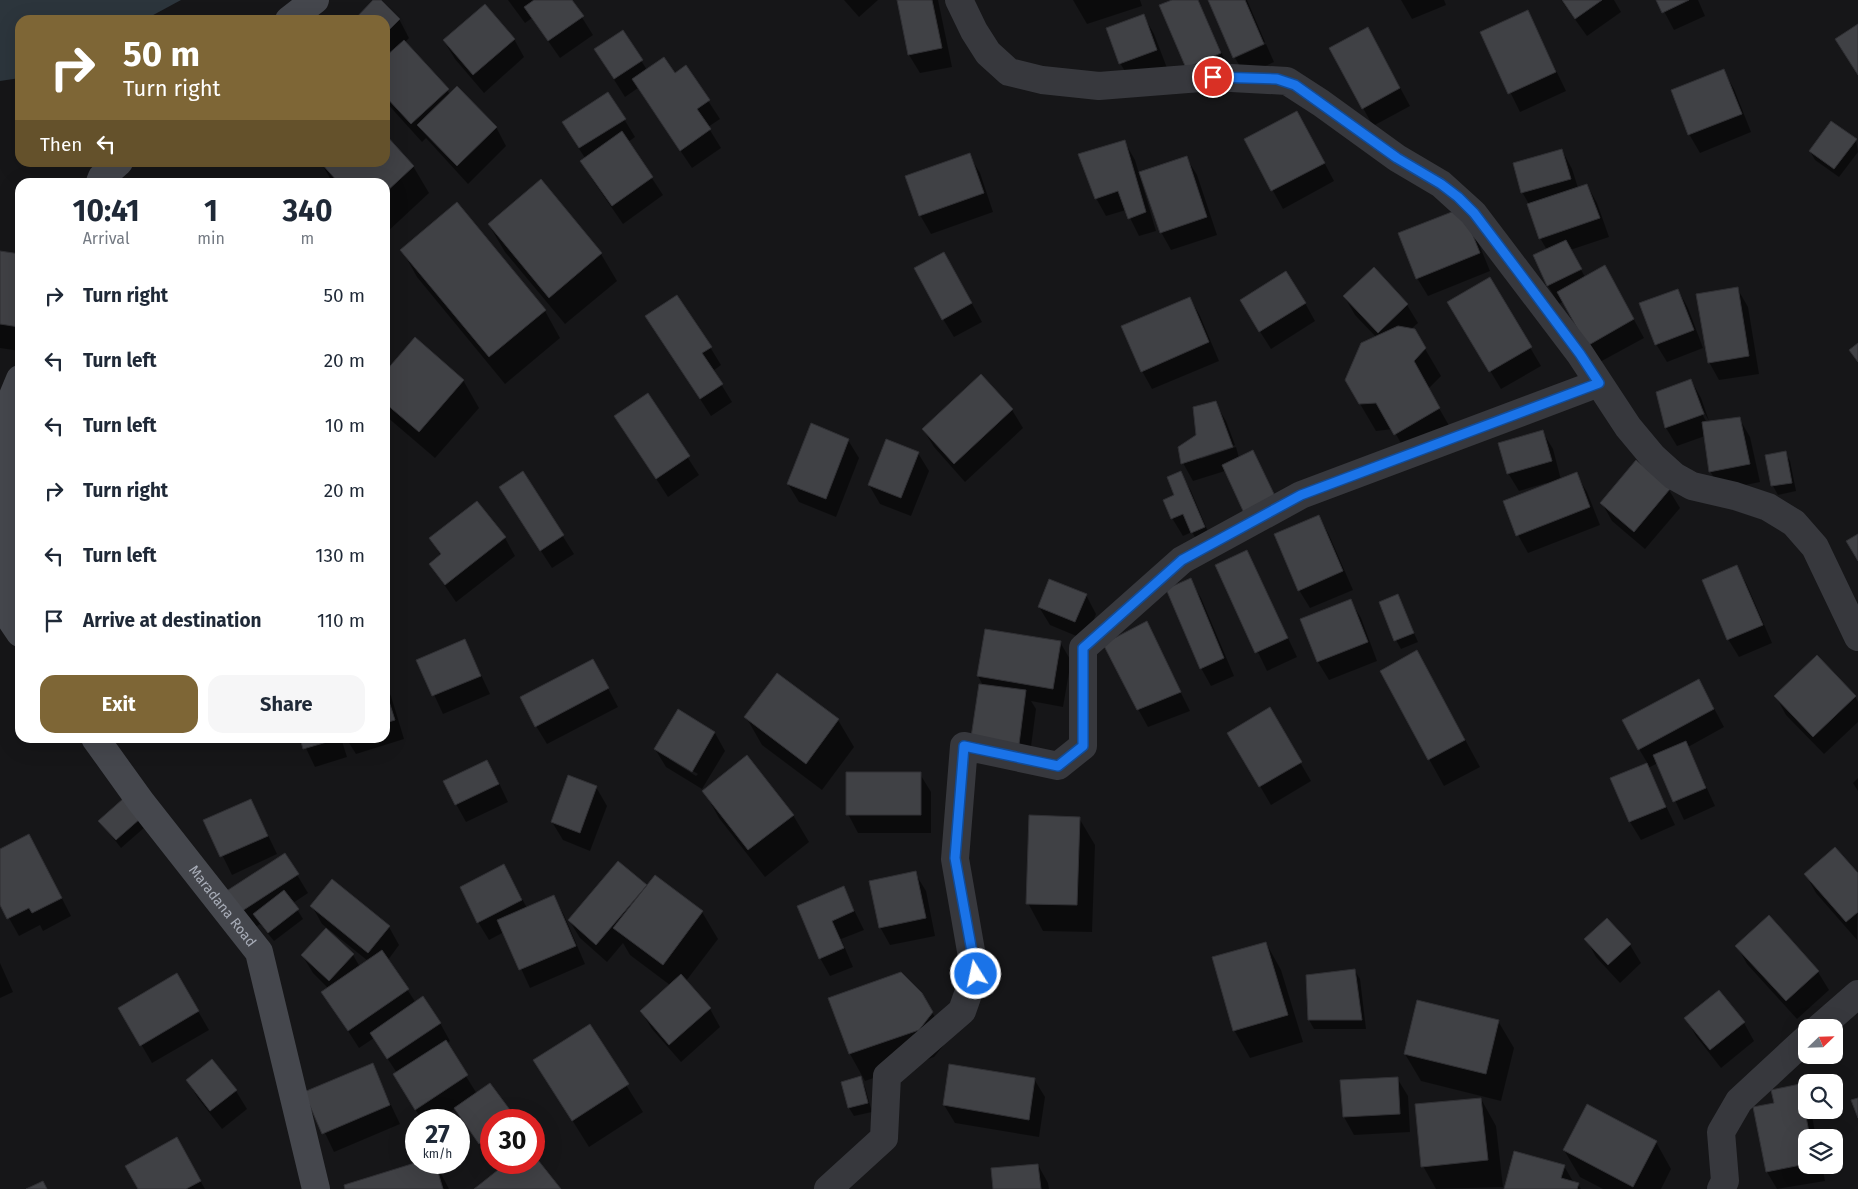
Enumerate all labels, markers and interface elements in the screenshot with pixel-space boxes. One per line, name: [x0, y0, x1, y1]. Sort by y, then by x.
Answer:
text: 50 m: [123, 33, 200, 75]
icon: right: [40, 35, 105, 100]
pin: [1192, 56, 1234, 98]
icon: arrive: [1199, 63, 1227, 91]
text: Turn right: [123, 75, 220, 102]
icon: left: [92, 130, 120, 158]
text: Then: [40, 133, 82, 156]
text: 10:41: [73, 193, 140, 229]
text: 1: [204, 193, 218, 229]
text: 340: [282, 193, 332, 229]
text: Arrival: [83, 229, 130, 248]
text: min: [197, 229, 225, 248]
text: m: [301, 229, 314, 248]
icon: right: [40, 282, 68, 310]
text: Turn right: [83, 284, 168, 307]
text: 50 m: [324, 284, 365, 307]
icon: left: [40, 347, 68, 375]
text: Turn left: [83, 349, 157, 372]
text: 20 m: [324, 349, 365, 372]
icon: left: [40, 412, 68, 440]
text: Turn left: [83, 414, 157, 437]
text: 10 m: [325, 414, 365, 437]
icon: right: [40, 477, 68, 505]
text: Turn right: [83, 479, 168, 502]
text: 20 m: [324, 479, 365, 502]
icon: left: [40, 542, 68, 570]
text: Turn left: [83, 544, 157, 567]
text: 130 m: [315, 544, 365, 567]
icon: arrive: [40, 607, 68, 635]
text: Arrive at destination: [83, 609, 262, 632]
text: 110 m: [317, 609, 365, 632]
button: Exit: [40, 675, 198, 733]
button: Share: [208, 675, 365, 733]
street label: Maradana Road: [185, 862, 260, 950]
position arrow: [949, 947, 1001, 999]
north arrow: [1798, 1019, 1842, 1064]
map controls: [1798, 1019, 1843, 1174]
button: search: [1798, 1074, 1843, 1119]
speed limit sign: 30: [480, 1109, 545, 1174]
text: 27: [425, 1120, 450, 1150]
button: layers: [1798, 1129, 1843, 1174]
text: km/h: [423, 1147, 452, 1161]

